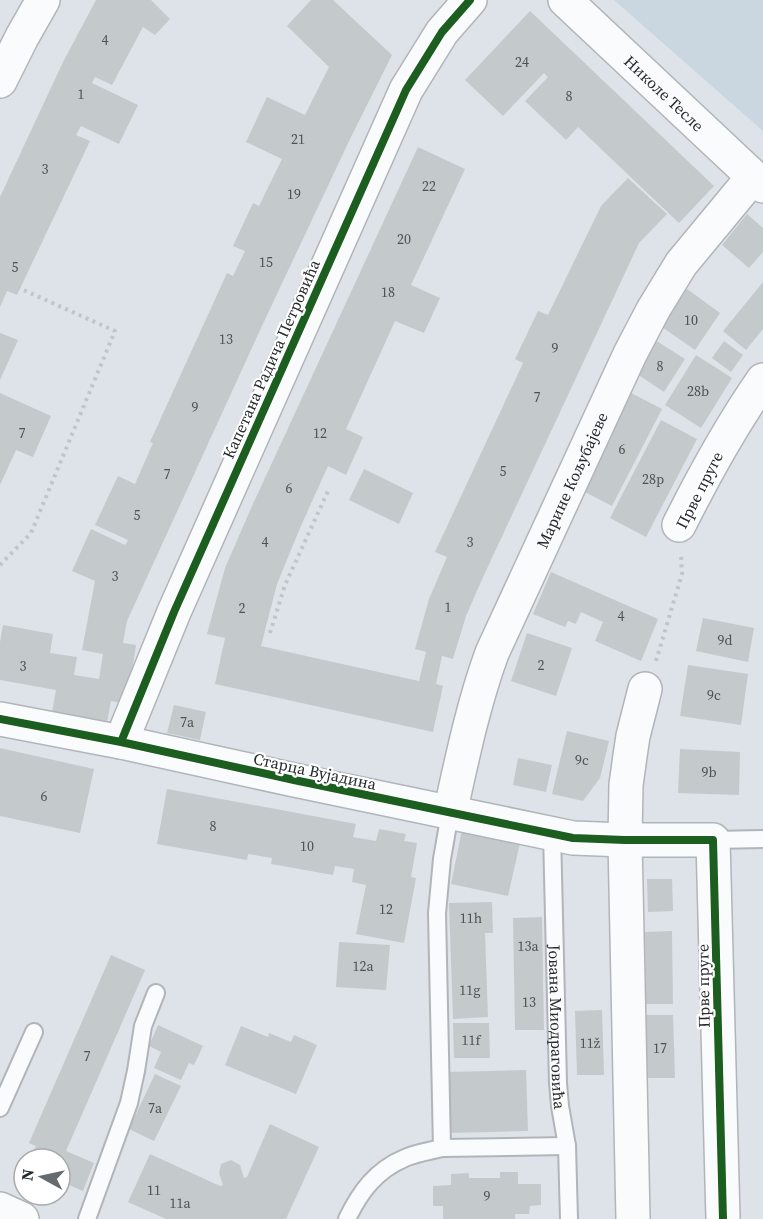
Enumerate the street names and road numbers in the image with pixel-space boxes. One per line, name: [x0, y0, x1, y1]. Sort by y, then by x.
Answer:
street label: Николе Тесле: [619, 50, 709, 136]
street label: Капетана Радича Петровића: [217, 255, 325, 462]
street label: Марине Кољубајеве: [531, 409, 613, 552]
street label: Прве пруге: [670, 448, 728, 532]
street label: Старца Вујадина: [251, 747, 379, 795]
street label: Јована Миодраговића: [544, 943, 571, 1111]
street label: Прве пруге: [691, 944, 715, 1028]

